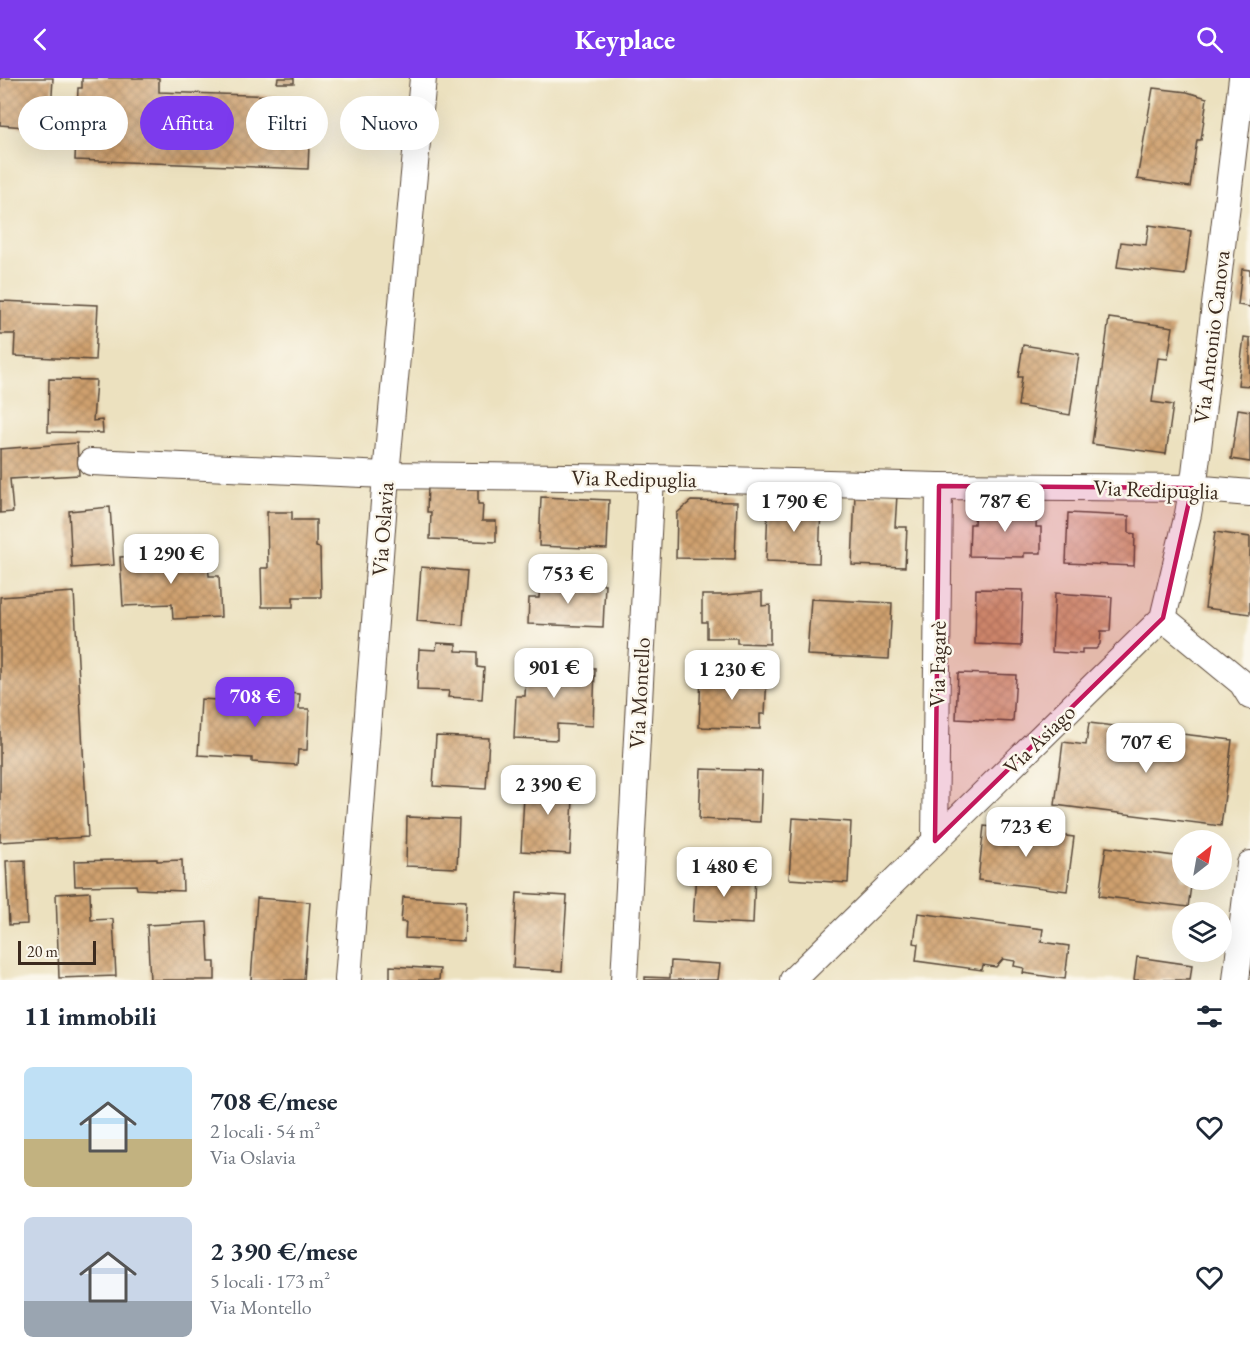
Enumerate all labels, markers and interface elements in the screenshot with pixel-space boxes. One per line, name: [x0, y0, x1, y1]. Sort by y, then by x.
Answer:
text: Keyplace: [575, 22, 675, 57]
icon: back: [24, 23, 57, 56]
icon: search: [1193, 23, 1226, 56]
chip: Compra: [18, 96, 128, 150]
chip: Affitta: [140, 96, 234, 150]
chip: Filtri: [246, 96, 328, 150]
chip: Nuovo: [340, 96, 439, 150]
street label: Via Antonio Canova: [1186, 248, 1237, 425]
street label: Via Redipuglia: [571, 463, 697, 494]
street label: Via Redipuglia: [1093, 473, 1219, 506]
street label: Via Oslavia: [365, 481, 400, 577]
pin: 1 790 €: [739, 482, 849, 533]
pin: 787 €: [963, 482, 1047, 533]
text: 1 790 €: [761, 488, 827, 514]
text: 787 €: [979, 488, 1031, 514]
pin: 1 290 €: [116, 534, 226, 585]
text: 1 290 €: [138, 540, 204, 566]
pin: 753 €: [526, 554, 610, 605]
text: 753 €: [542, 560, 594, 586]
street label: Via Fagarè: [922, 620, 953, 708]
street label: Via Montello: [622, 636, 657, 750]
pin: 901 €: [512, 648, 596, 699]
pin: 1 230 €: [677, 650, 787, 701]
text: 901 €: [528, 654, 580, 680]
text: 1 230 €: [699, 656, 765, 682]
pin: 708 €: [213, 677, 297, 728]
text: 708 €: [229, 683, 281, 709]
street label: Via Asiago: [997, 698, 1082, 781]
pin: 707 €: [1104, 723, 1188, 774]
text: 707 €: [1120, 729, 1172, 755]
pin: 2 390 €: [493, 765, 603, 816]
text: 2 390 €: [515, 771, 581, 797]
pin: 723 €: [984, 807, 1068, 858]
text: 723 €: [1000, 813, 1052, 839]
north arrow: [1172, 830, 1232, 890]
map controls: [1172, 830, 1232, 962]
pin: 1 480 €: [669, 847, 779, 898]
text: 1 480 €: [691, 853, 757, 879]
button: layers: [1172, 902, 1232, 962]
scale bar: [18, 938, 96, 966]
text: 20 m: [27, 941, 58, 962]
text: 11 immobili: [24, 999, 157, 1033]
icon: filters: [1193, 1000, 1226, 1033]
text: 708 €/mese: [210, 1084, 338, 1118]
icon: home: [72, 1091, 144, 1163]
icon: heart: [1193, 1111, 1226, 1144]
text: 2 locali · 54 m²: [210, 1118, 321, 1144]
text: Via Oslavia: [210, 1144, 296, 1170]
text: 2 390 €/mese: [210, 1234, 358, 1268]
icon: home: [72, 1241, 144, 1313]
icon: heart: [1193, 1261, 1226, 1294]
text: 5 locali · 173 m²: [210, 1268, 330, 1294]
text: Via Montello: [210, 1294, 312, 1320]

